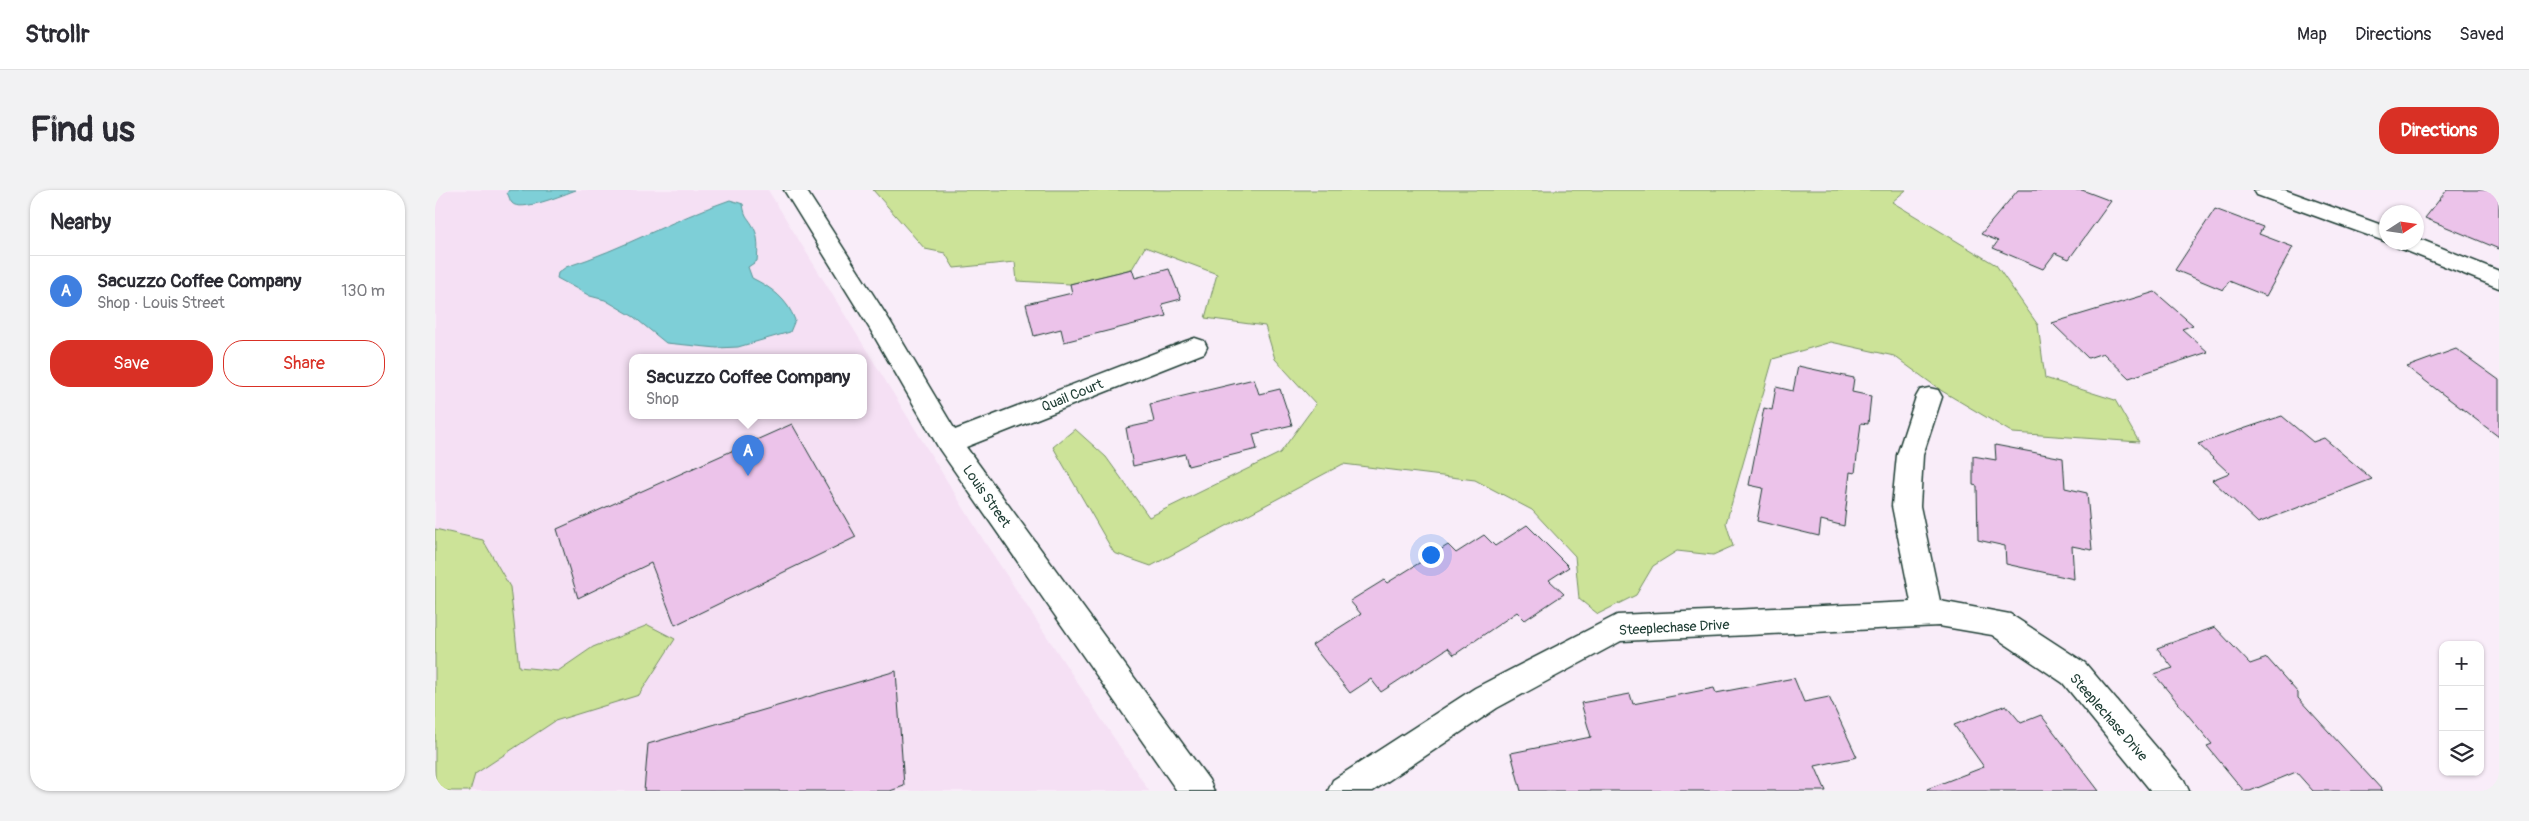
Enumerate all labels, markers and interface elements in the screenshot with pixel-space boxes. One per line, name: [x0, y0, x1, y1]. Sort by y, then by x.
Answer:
text: Strollr: [25, 20, 90, 49]
text: Map: [2297, 23, 2327, 46]
text: Directions: [2355, 23, 2431, 46]
text: Saved: [2459, 23, 2504, 46]
button: Directions: [2379, 107, 2499, 154]
text: Find us: [30, 108, 135, 152]
north arrow: [2379, 205, 2424, 250]
text: Nearby: [50, 209, 111, 236]
text: Sacuzzo Coffee Company: [97, 269, 301, 293]
text: A: [61, 281, 71, 301]
text: 130 m: [341, 281, 385, 301]
text: Shop · Louis Street: [97, 293, 225, 313]
button: Save: [50, 340, 213, 387]
button: Share: [223, 340, 385, 387]
popup: [629, 354, 867, 419]
text: Sacuzzo Coffee Company: [646, 365, 850, 389]
street label: Quail Court: [1039, 375, 1106, 415]
text: Shop: [646, 389, 679, 409]
pin: A: [732, 435, 764, 476]
street label: Louis Street: [959, 462, 1014, 531]
your location: [1418, 542, 1444, 568]
street label: Steeplechase Drive: [1618, 616, 1730, 639]
map controls: [2439, 641, 2484, 776]
button: +: [2439, 641, 2484, 686]
street label: Steeplechase Drive: [2066, 670, 2151, 765]
button: −: [2439, 686, 2484, 731]
button: layers: [2439, 731, 2484, 776]

